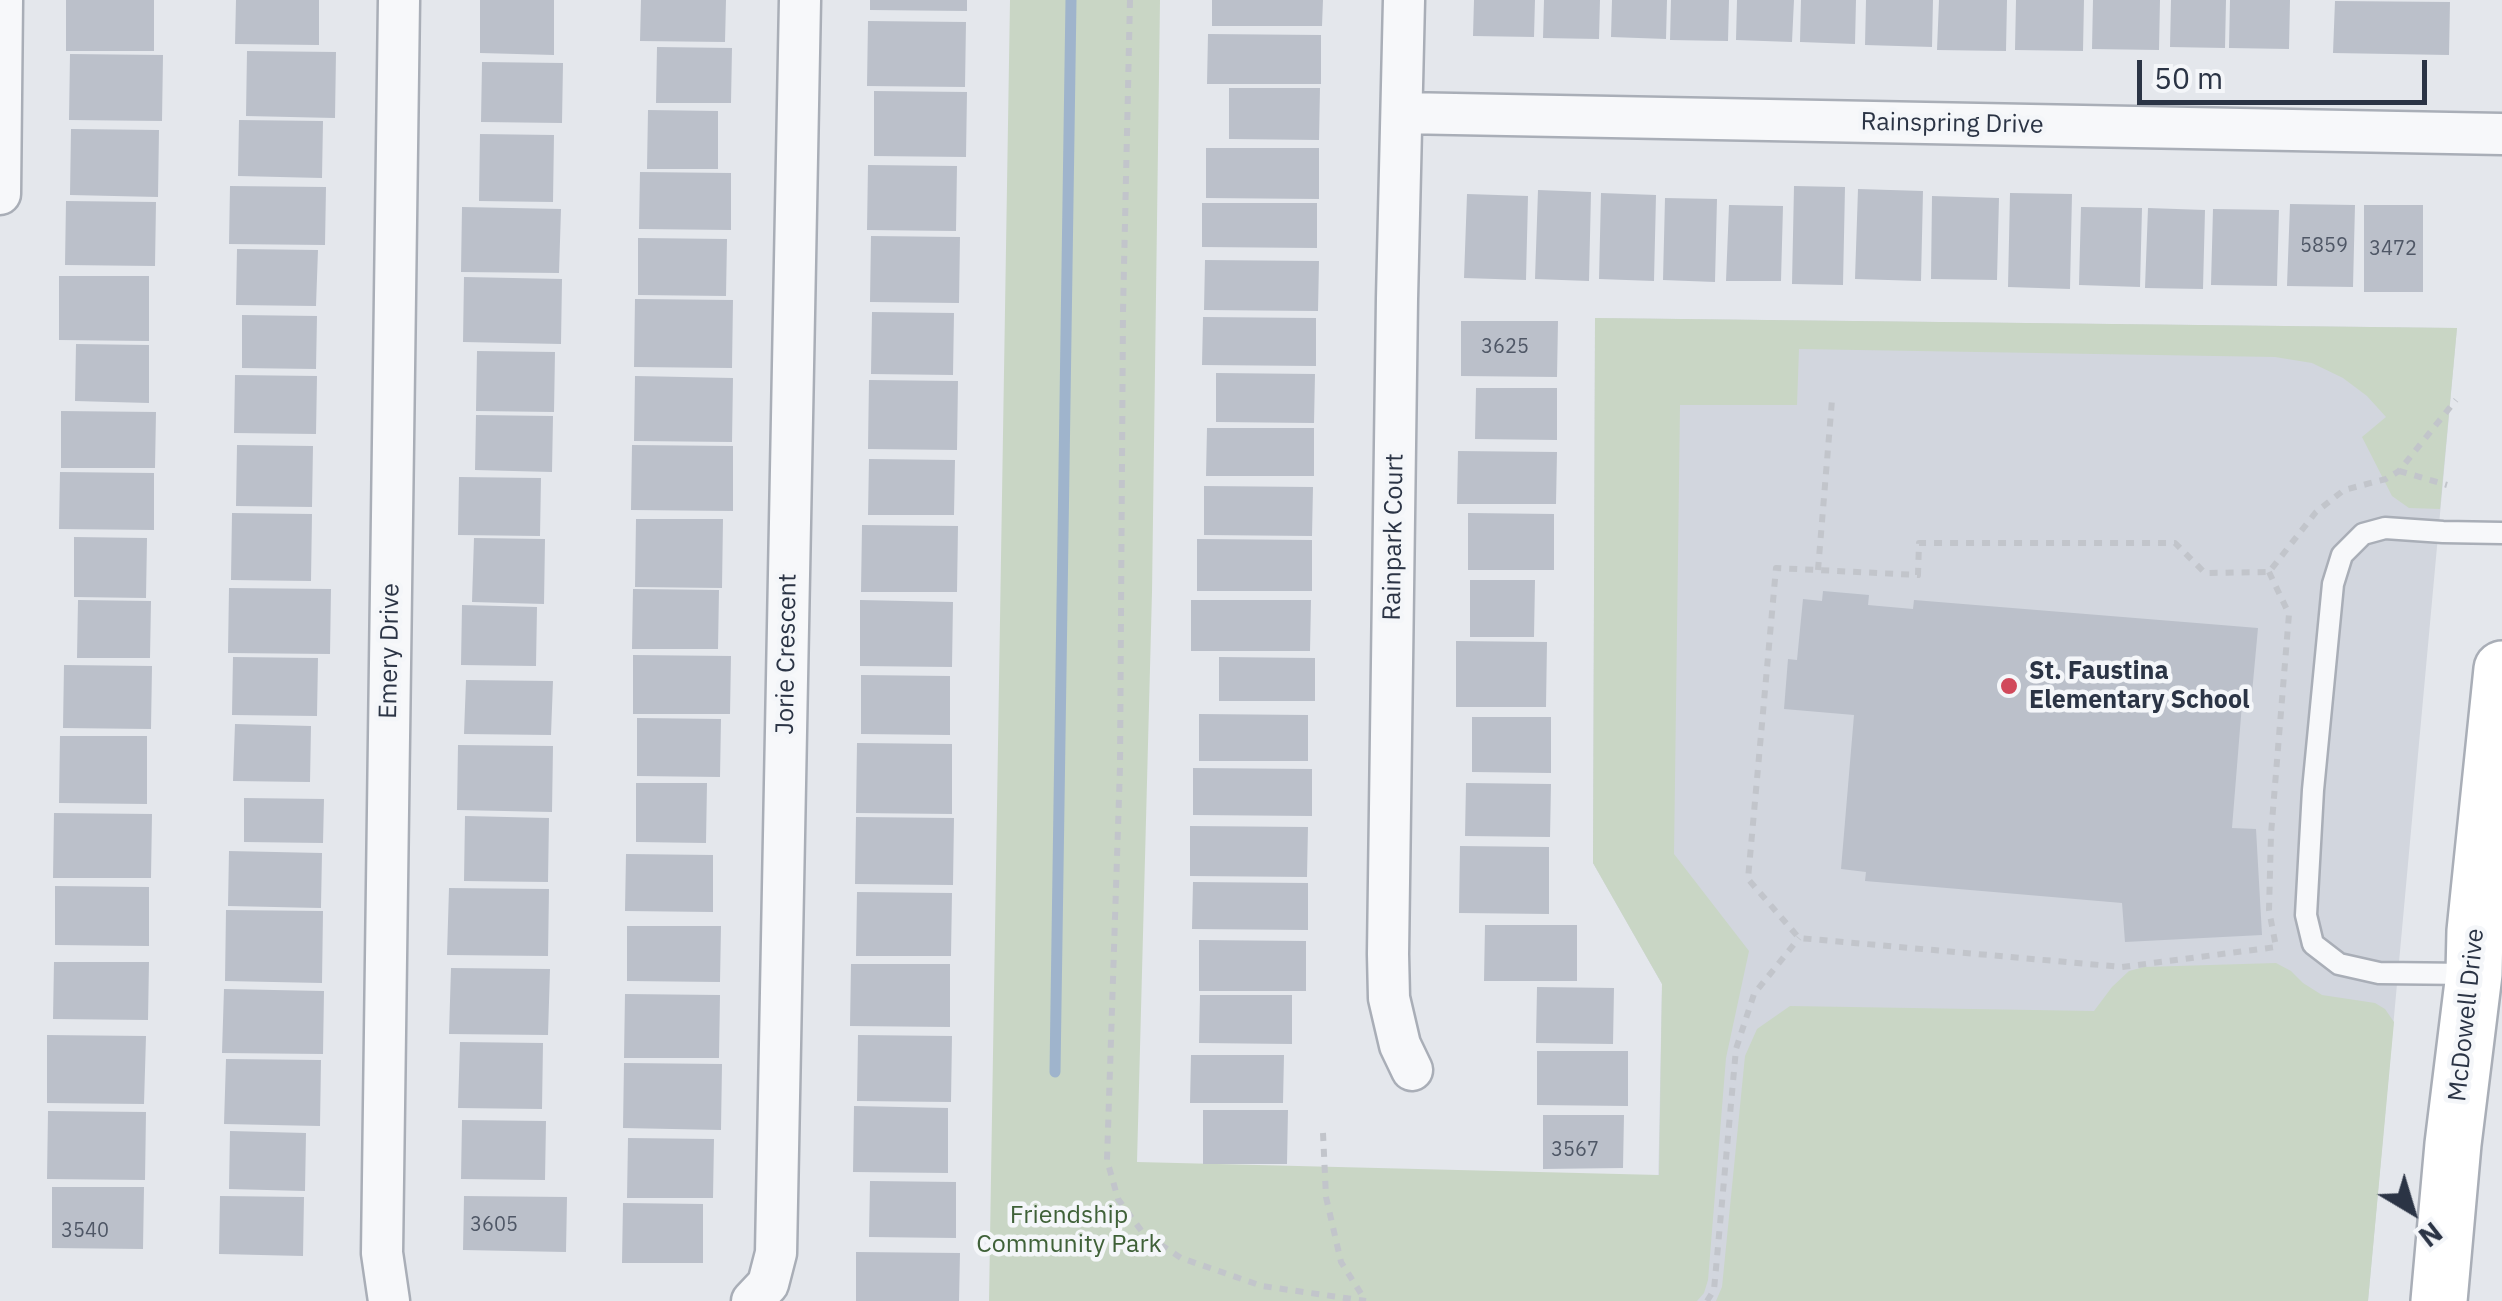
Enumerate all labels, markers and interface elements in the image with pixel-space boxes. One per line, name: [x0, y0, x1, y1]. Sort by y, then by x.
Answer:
scale bar: [2142, 40, 2432, 102]
text: 50 m: [2154, 58, 2223, 97]
street label: Rainspring Drive: [1860, 107, 2044, 141]
house number: 5859: [2300, 234, 2348, 258]
house number: 3472: [2369, 237, 2417, 261]
house number: 3625: [1481, 335, 1529, 359]
street label: Rainpark Court: [1378, 453, 1410, 621]
street label: Jorie Crescent: [771, 573, 803, 735]
street label: Emery Drive: [374, 583, 406, 719]
place label: St. Faustina Elementary School: [2029, 657, 2250, 716]
marker: St. Faustina Elementary School: [1998, 675, 2020, 697]
street label: McDowell Drive: [2443, 927, 2491, 1103]
house number: 3567: [1551, 1138, 1599, 1162]
north arrow: [2362, 1161, 2462, 1261]
park label: Friendship Community Park: [976, 1201, 1162, 1260]
house number: 3605: [470, 1213, 518, 1237]
text: N: [2411, 1214, 2450, 1256]
house number: 3540: [61, 1219, 109, 1243]

